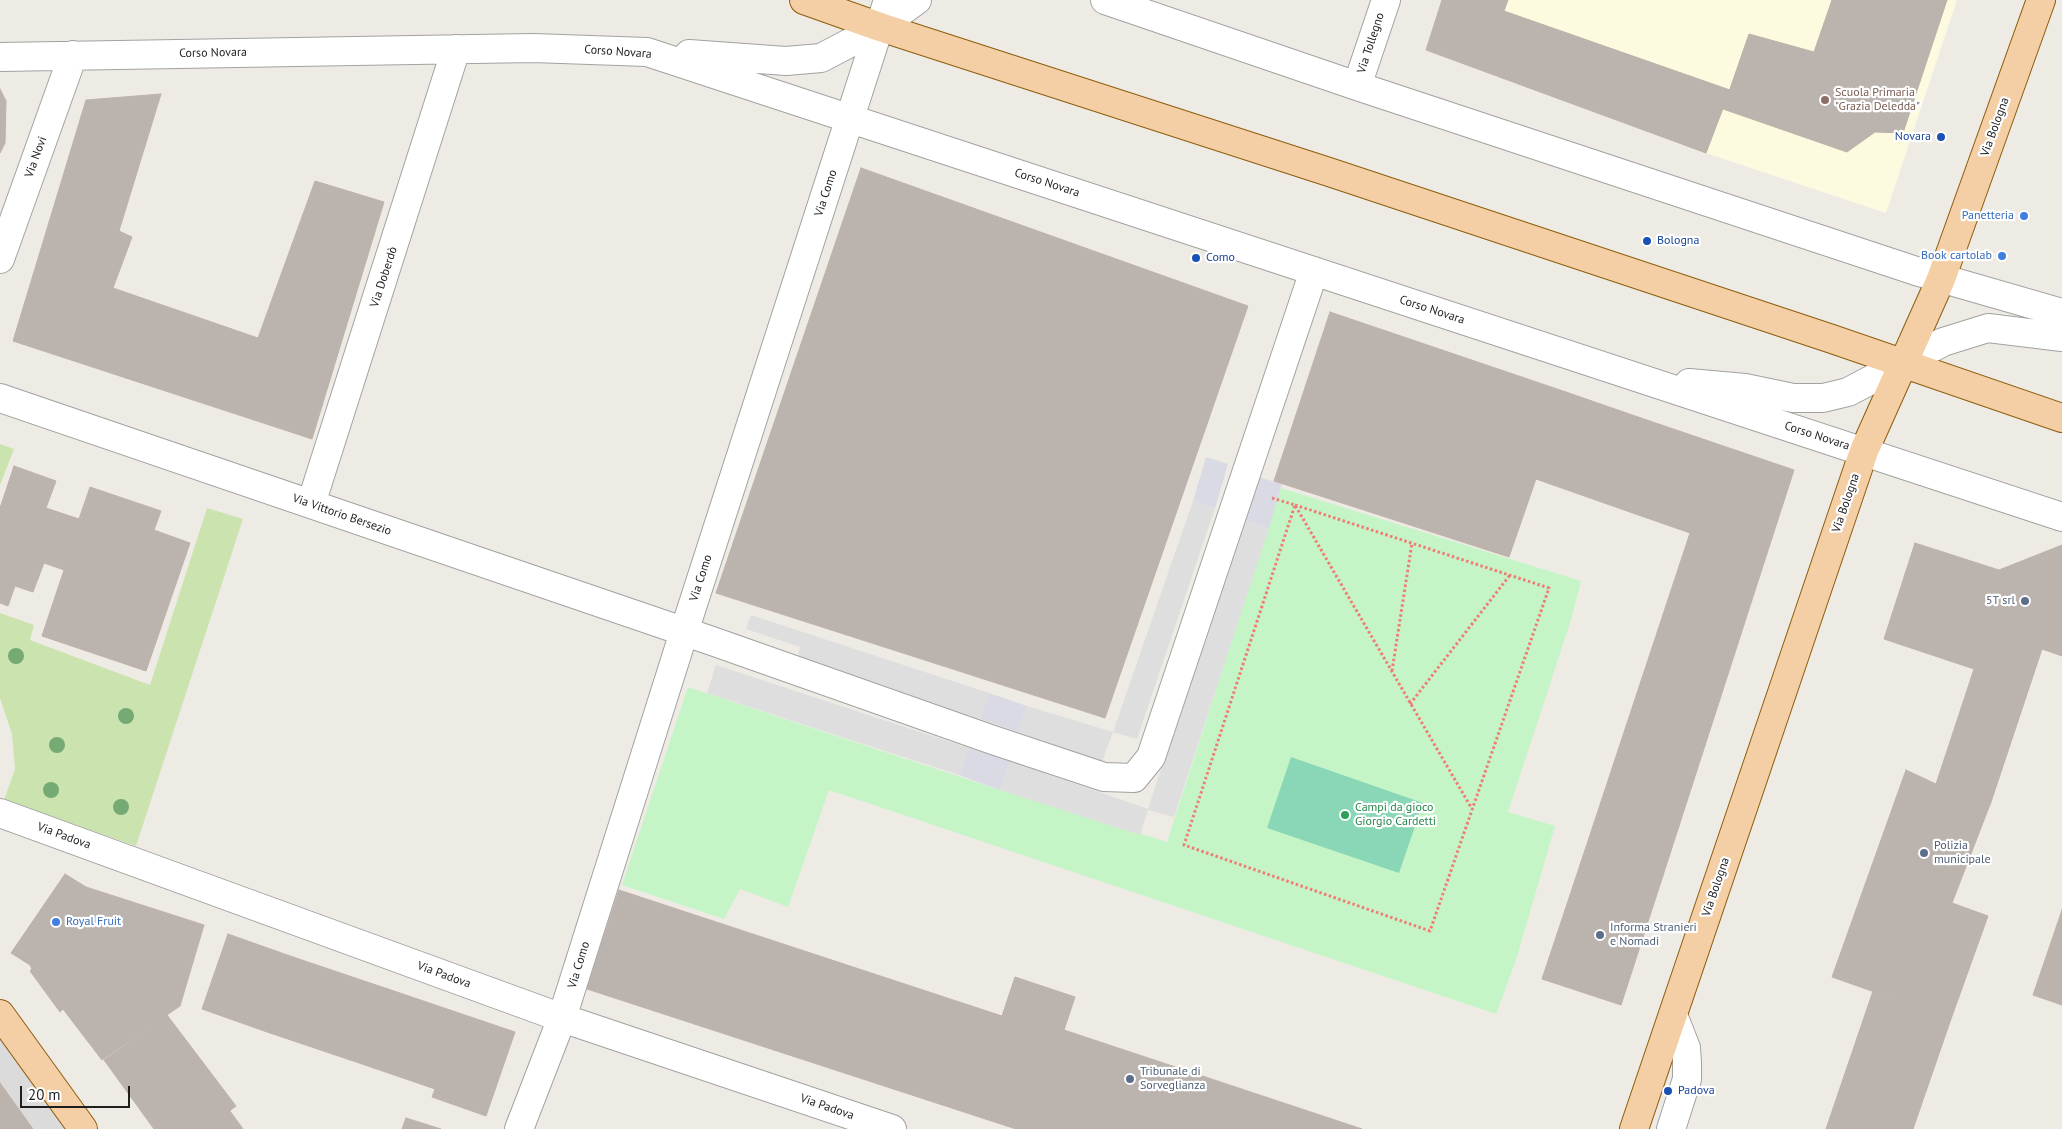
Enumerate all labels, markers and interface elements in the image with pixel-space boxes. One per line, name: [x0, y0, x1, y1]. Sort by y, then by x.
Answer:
street label: Via Tollegno: [1354, 11, 1388, 75]
street label: Corso Novara: [584, 42, 652, 62]
street label: Corso Novara: [179, 45, 247, 61]
place label: Scuola Primaria "Grazia Deledda": [1835, 86, 1920, 114]
marker: Scuola Primaria "Grazia Deledda": [1819, 94, 1831, 106]
street label: Via Bologna: [1978, 96, 2012, 158]
place label: Novara: [1895, 130, 1931, 144]
marker: Novara: [1935, 131, 1947, 143]
street label: Via Novi: [22, 135, 50, 179]
street label: Corso Novara: [1013, 166, 1081, 200]
street label: Via Como: [812, 168, 840, 218]
place label: Panetteria: [1962, 209, 2014, 223]
marker: Panetteria: [2018, 210, 2030, 222]
place label: Bologna: [1657, 234, 1699, 248]
marker: Bologna: [1641, 235, 1653, 247]
street label: Via Doberdò: [367, 245, 401, 309]
place label: Book cartolab: [1921, 249, 1992, 263]
marker: Book cartolab: [1996, 250, 2008, 262]
place label: Como: [1206, 251, 1235, 265]
marker: Como: [1190, 252, 1202, 264]
street label: Corso Novara: [1398, 293, 1466, 327]
street label: Corso Novara: [1783, 419, 1851, 453]
street label: Via Bologna: [1829, 472, 1863, 534]
street label: Via Vittorio Bersezio: [291, 491, 393, 539]
street label: Via Como: [687, 553, 715, 603]
place label: 5T srl: [1986, 594, 2015, 608]
marker: 5T srl: [2019, 595, 2031, 607]
place label: Campi da gioco Giorgio Cardetti: [1355, 801, 1436, 829]
marker: Campi da gioco Giorgio Cardetti: [1339, 809, 1351, 821]
street label: Via Padova: [35, 820, 93, 852]
place label: Polizia municipale: [1934, 839, 1991, 867]
marker: Polizia municipale: [1918, 847, 1930, 859]
street label: Via Bologna: [1699, 856, 1733, 918]
place label: Royal Fruit: [66, 915, 121, 929]
marker: Royal Fruit: [50, 916, 62, 928]
place label: Informa Stranieri e Nomadi: [1610, 921, 1697, 949]
marker: Informa Stranieri e Nomadi: [1594, 929, 1606, 941]
street label: Via Como: [565, 940, 593, 990]
street label: Via Padova: [415, 959, 473, 991]
place label: Tribunale di Sorveglianza: [1140, 1065, 1205, 1093]
marker: Tribunale di Sorveglianza: [1124, 1073, 1136, 1085]
scale bar: [22, 1076, 132, 1108]
place label: Padova: [1678, 1084, 1715, 1098]
text: 20 m: [28, 1085, 61, 1104]
marker: Padova: [1662, 1085, 1674, 1097]
street label: Via Padova: [798, 1091, 856, 1123]

